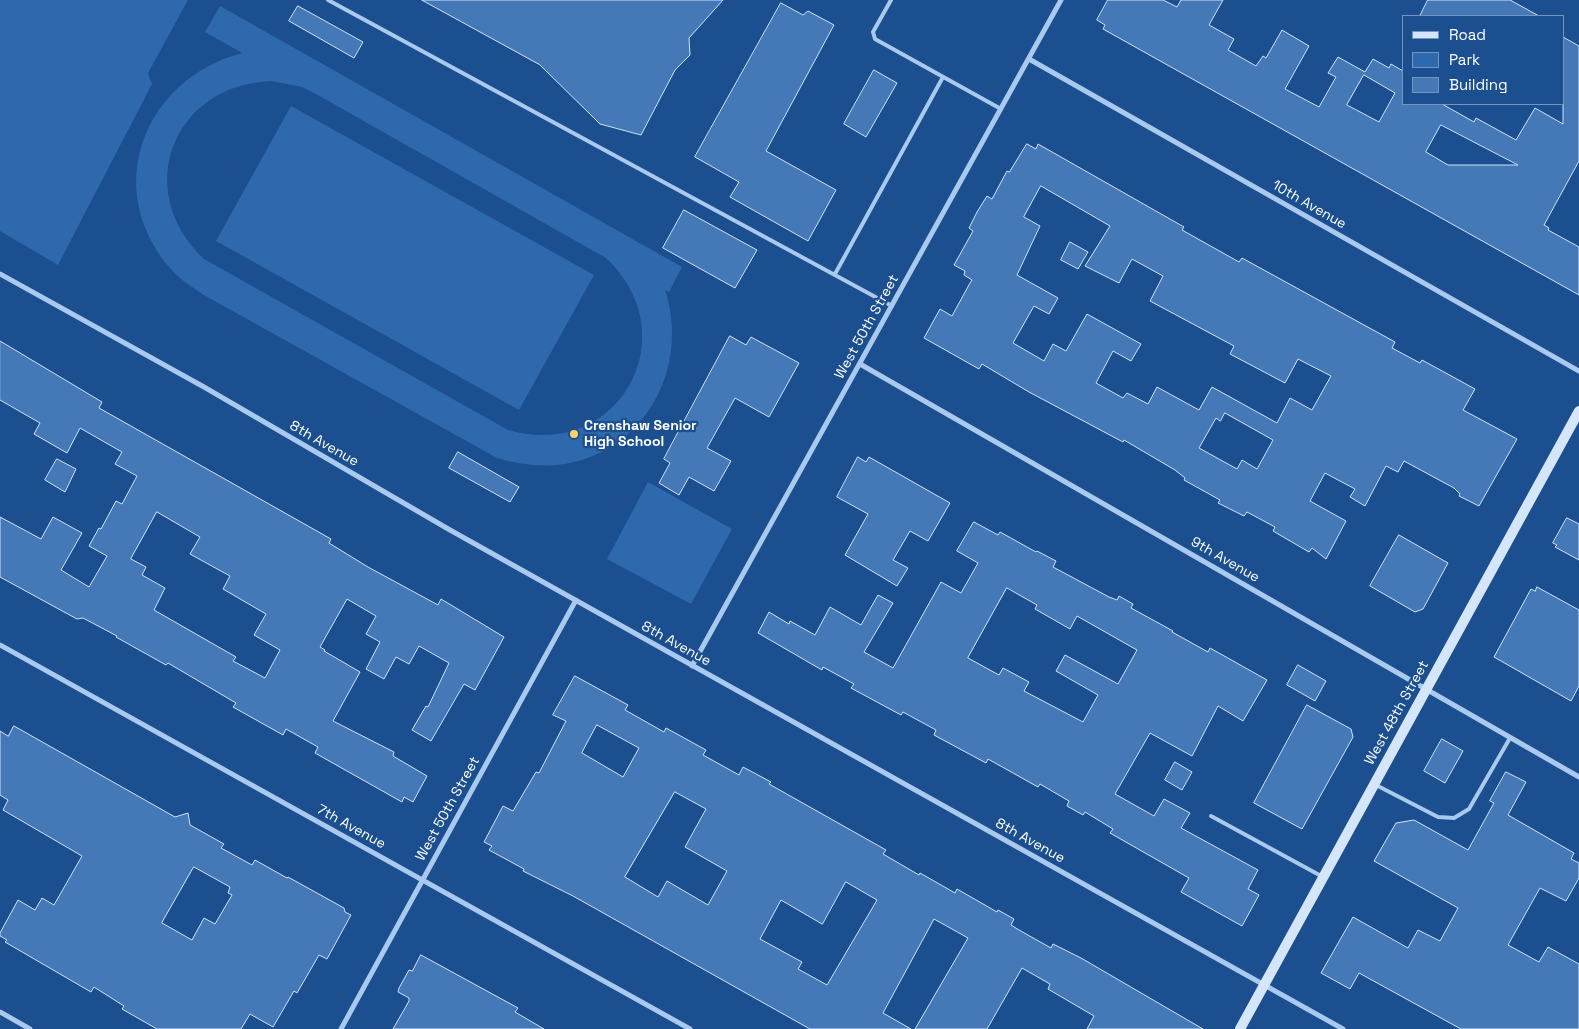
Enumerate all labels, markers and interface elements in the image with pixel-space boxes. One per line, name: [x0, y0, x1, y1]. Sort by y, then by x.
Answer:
legend: [1402, 15, 1564, 105]
text: Road: [1449, 25, 1486, 44]
text: Park: [1449, 50, 1480, 69]
text: Building: [1449, 75, 1508, 94]
street label: 10th Avenue: [1269, 177, 1349, 233]
street label: West 50th Street: [831, 272, 903, 382]
street label: 8th Avenue: [287, 418, 361, 470]
place label: Crenshaw Senior High School: [584, 418, 697, 451]
marker: Crenshaw Senior High School: [568, 428, 580, 440]
street label: 9th Avenue: [1188, 534, 1262, 586]
street label: 8th Avenue: [638, 618, 714, 670]
street label: West 48th Street: [1361, 658, 1433, 768]
street label: West 50th Street: [412, 754, 484, 864]
street label: 7th Avenue: [314, 801, 388, 853]
street label: 8th Avenue: [992, 815, 1068, 867]

